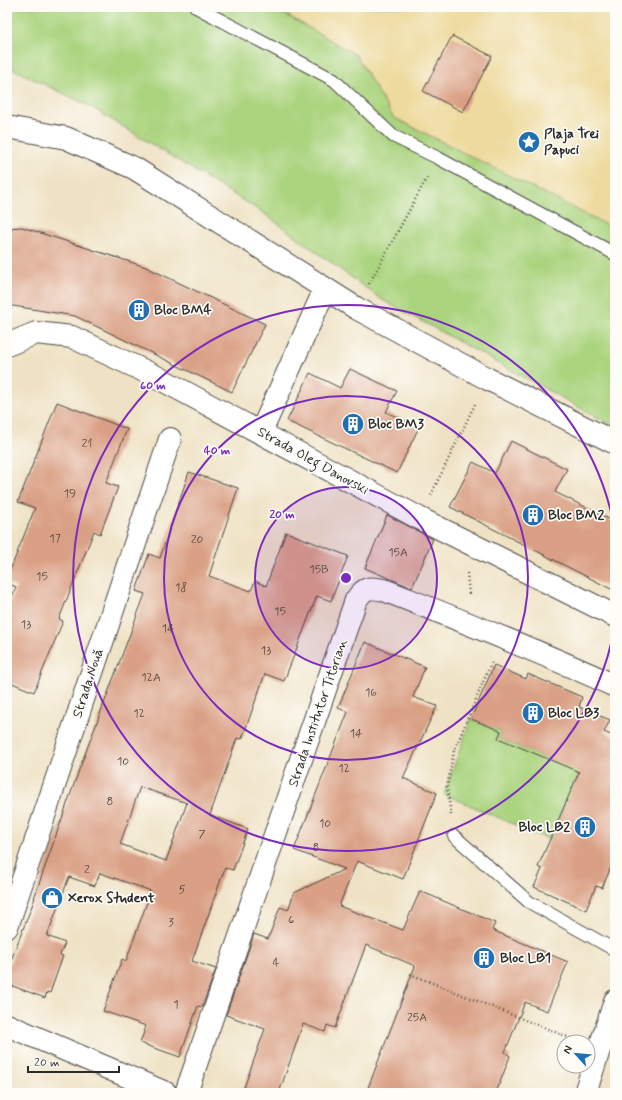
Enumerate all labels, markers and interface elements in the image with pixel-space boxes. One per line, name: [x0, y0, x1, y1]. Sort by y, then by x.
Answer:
place label: Plaja Trei Papuci: [544, 125, 599, 159]
place icon: Plaja Trei Papuci: [516, 129, 542, 155]
building icon: Bloc BM4: [126, 297, 152, 323]
place label: Bloc BM4: [154, 301, 212, 319]
text: 60 m: [140, 378, 166, 394]
building icon: Bloc BM3: [340, 411, 366, 437]
place label: Bloc BM3: [368, 415, 424, 433]
street label: Strada Oleg Danovski: [253, 423, 372, 501]
house number: 21: [81, 436, 93, 452]
text: 40 m: [204, 443, 231, 459]
house number: 19: [64, 486, 76, 502]
building icon: Bloc BM2: [520, 502, 546, 528]
place label: Bloc BM2: [548, 506, 604, 524]
text: 20 m: [269, 507, 295, 523]
house number: 17: [49, 531, 61, 547]
house number: 20: [191, 532, 204, 548]
house number: 15A: [388, 545, 408, 561]
house number: 15B: [309, 562, 329, 578]
house number: 15: [36, 569, 48, 585]
centre of rings: [339, 571, 353, 585]
house number: 18: [175, 580, 187, 596]
house number: 15: [274, 604, 286, 620]
house number: 13: [21, 617, 31, 633]
house number: 14: [162, 621, 174, 637]
street label: Strada Institutor Titorian: [284, 637, 352, 789]
house number: 13: [261, 643, 271, 659]
street label: Strada Nouă: [68, 646, 108, 720]
house number: 12A: [141, 670, 161, 686]
house number: 16: [365, 685, 377, 701]
building icon: Bloc LB3: [520, 700, 546, 726]
place label: Bloc LB3: [548, 704, 600, 722]
house number: 12: [133, 706, 145, 722]
house number: 14: [350, 726, 362, 742]
house number: 10: [117, 754, 129, 770]
house number: 12: [338, 761, 350, 777]
house number: 8: [107, 794, 113, 810]
building icon: Bloc LB2: [572, 814, 598, 840]
house number: 10: [319, 816, 331, 832]
place label: Bloc LB2: [518, 818, 570, 836]
house number: 7: [198, 827, 206, 843]
house number: 8: [313, 840, 319, 856]
house number: 2: [84, 862, 90, 878]
house number: 5: [178, 882, 186, 898]
shop icon: Xerox Student: [39, 885, 65, 911]
place label: Xerox Student: [68, 889, 155, 907]
house number: 6: [288, 912, 294, 928]
house number: 3: [168, 915, 174, 931]
building icon: Bloc LB1: [471, 945, 497, 971]
place label: Bloc LB1: [500, 949, 551, 967]
house number: 4: [273, 955, 280, 971]
house number: 1: [173, 997, 179, 1013]
house number: 25A: [407, 1010, 427, 1026]
north arrow: [556, 1034, 596, 1074]
text: N: [560, 1043, 576, 1056]
scale bar: [28, 1048, 119, 1074]
text: 20 m: [34, 1055, 60, 1071]

